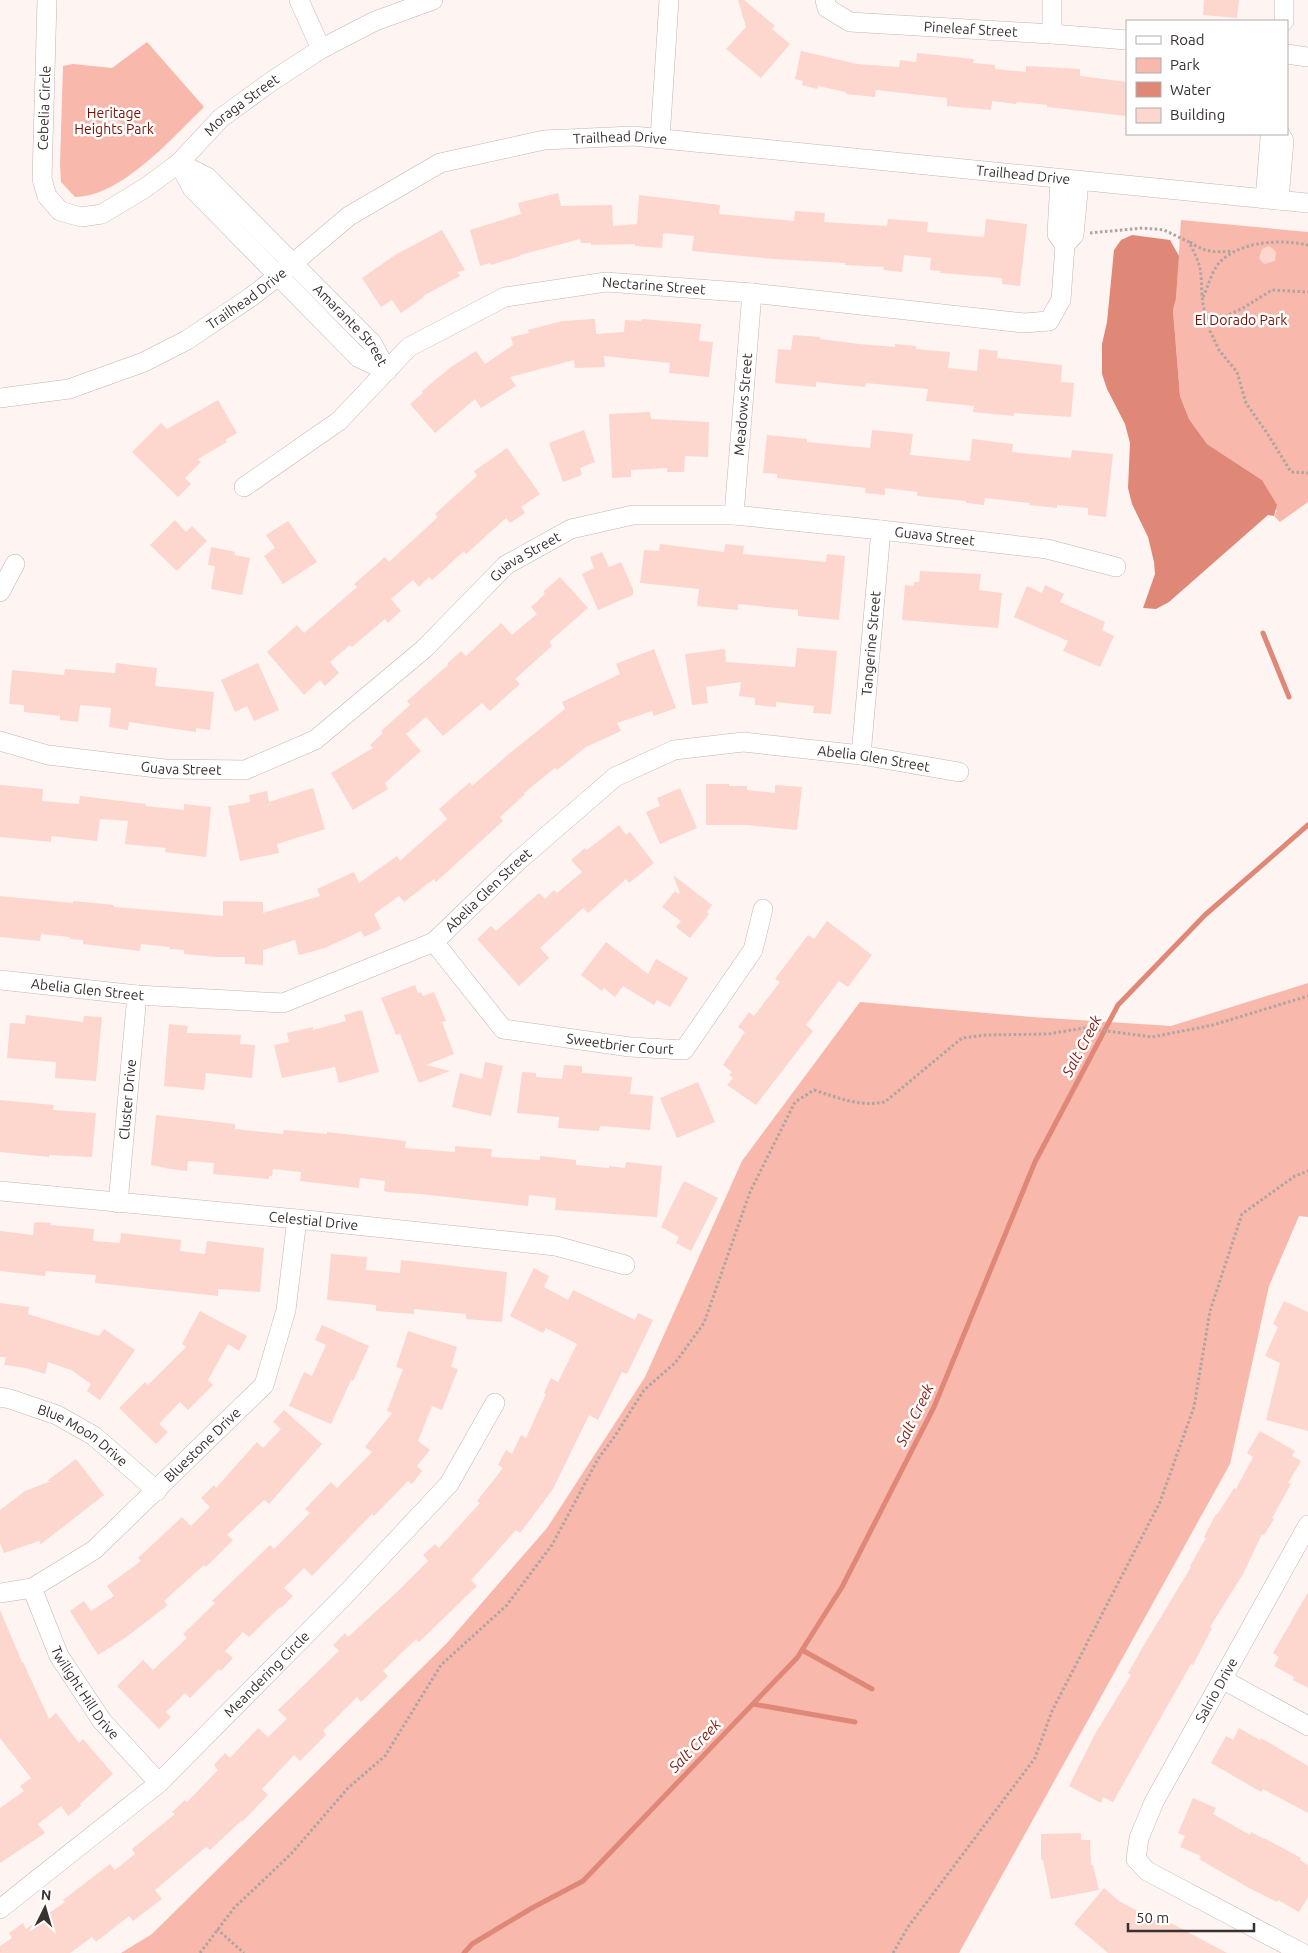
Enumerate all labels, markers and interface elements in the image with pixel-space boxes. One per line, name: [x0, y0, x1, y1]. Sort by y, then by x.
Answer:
street label: Pineleaf Street: [923, 18, 1018, 40]
legend: [1126, 20, 1288, 135]
text: Road: [1170, 31, 1205, 48]
text: Park: [1170, 56, 1200, 73]
street label: Cebelia Circle: [35, 65, 53, 151]
street label: Moraga Street: [201, 70, 282, 139]
text: Water: [1170, 81, 1211, 98]
park label: Heritage Heights Park: [74, 105, 154, 137]
text: Building: [1170, 106, 1225, 123]
street label: Trailhead Drive: [573, 128, 668, 147]
street label: Trailhead Drive: [976, 162, 1071, 187]
street label: Trailhead Drive: [203, 265, 289, 333]
street label: Nectarine Street: [602, 274, 707, 298]
street label: Amarante Street: [310, 281, 391, 369]
park label: El Dorado Park: [1195, 312, 1287, 328]
street label: Meadows Street: [731, 352, 755, 456]
street label: Guava Street: [894, 524, 976, 549]
street label: Guava Street: [486, 528, 564, 585]
street label: Tangerine Street: [858, 590, 884, 696]
street label: Abelia Glen Street: [817, 742, 932, 775]
street label: Guava Street: [140, 758, 222, 778]
street label: Abelia Glen Street: [442, 845, 535, 935]
street label: Abelia Glen Street: [30, 975, 145, 1003]
water label: Salt Creek: [1058, 1012, 1105, 1080]
street label: Sweetbrier Court: [565, 1030, 675, 1057]
street label: Cluster Drive: [116, 1058, 139, 1141]
street label: Celestial Drive: [268, 1208, 359, 1233]
water label: Salt Creek: [892, 1381, 937, 1450]
street label: Blue Moon Drive: [35, 1401, 131, 1470]
street label: Bluestone Drive: [161, 1404, 244, 1486]
street label: Meandering Circle: [221, 1628, 313, 1720]
street label: Twilight Hill Drive: [48, 1644, 123, 1742]
street label: Salrio Drive: [1192, 1655, 1241, 1725]
water label: Salt Creek: [665, 1715, 724, 1776]
north arrow: [20, 1883, 70, 1933]
text: N: [40, 1887, 52, 1903]
scale bar: [1128, 1900, 1254, 1932]
text: 50 m: [1136, 1909, 1169, 1926]

